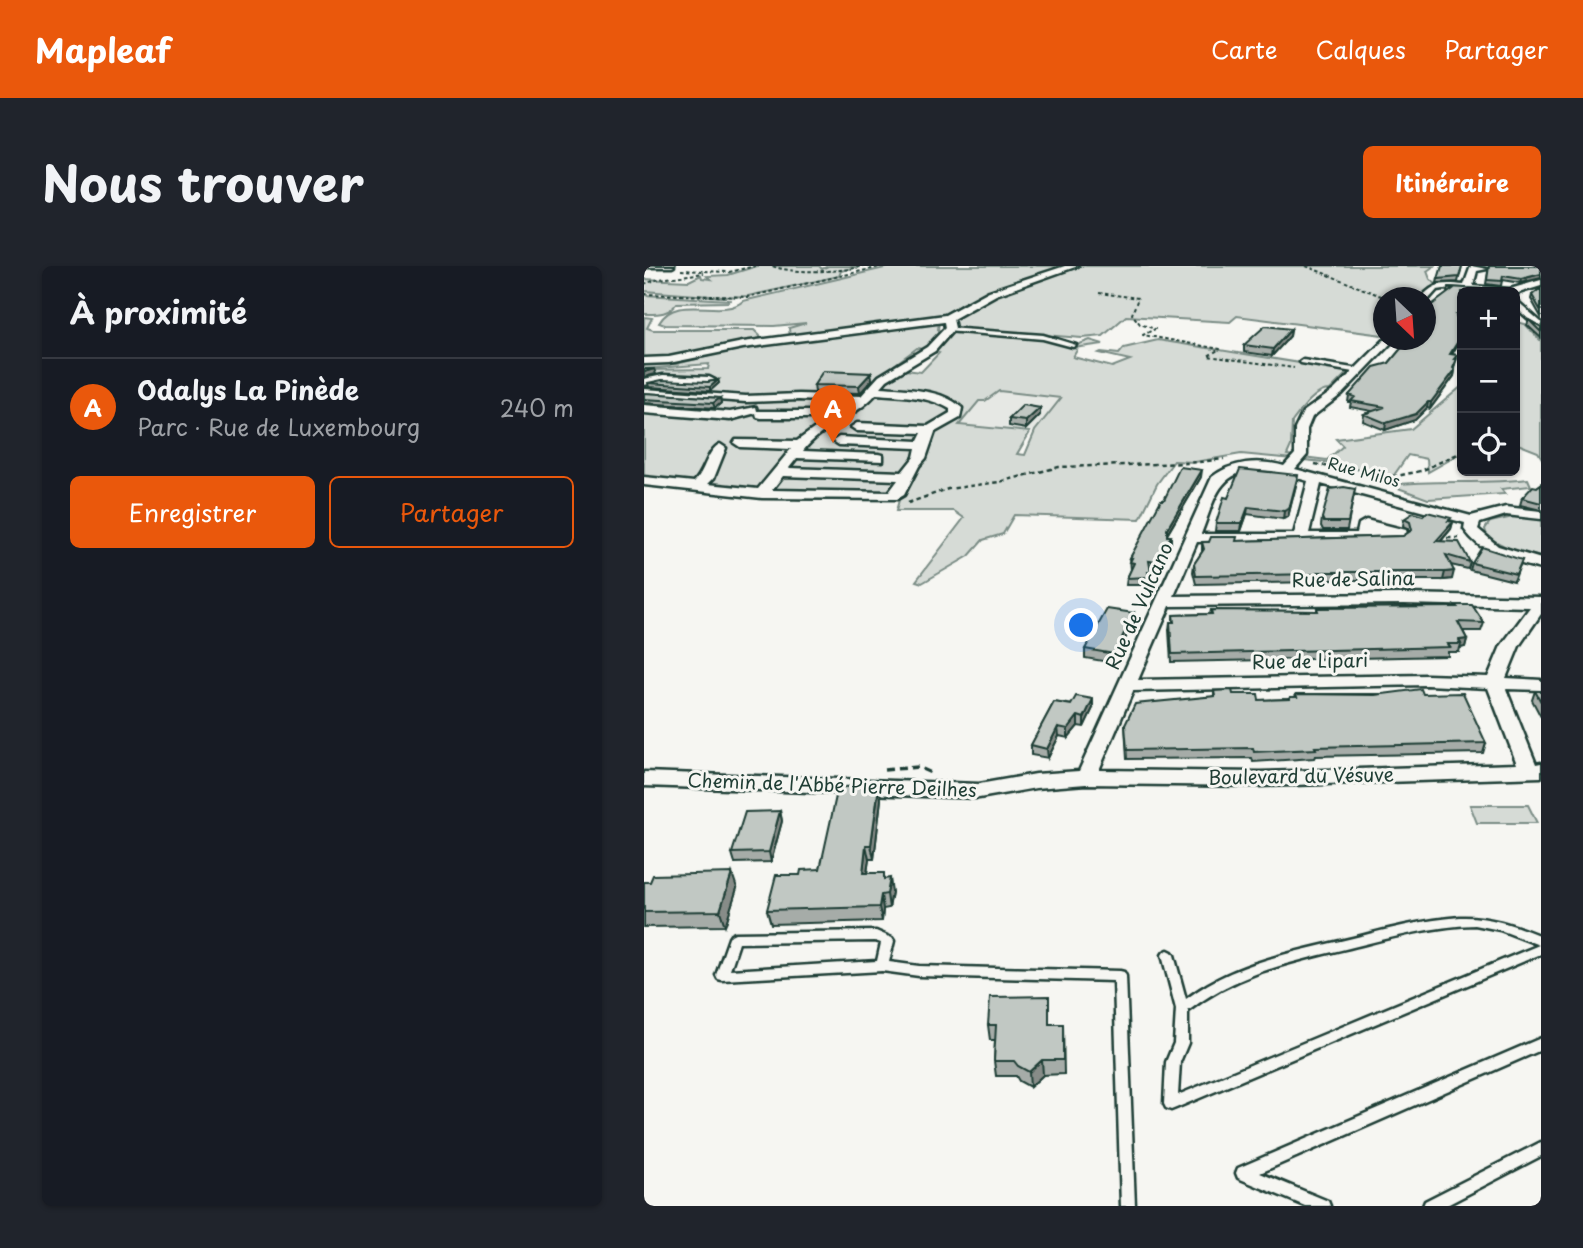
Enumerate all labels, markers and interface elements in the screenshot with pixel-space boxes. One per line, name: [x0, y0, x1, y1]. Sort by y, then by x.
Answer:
text: Mapleaf: [35, 24, 171, 74]
text: Carte: [1211, 31, 1277, 67]
text: Calques: [1315, 31, 1406, 67]
text: Partager: [1444, 31, 1548, 67]
text: Nous trouver: [42, 145, 364, 219]
button: Itinéraire: [1363, 146, 1541, 218]
north arrow: [1373, 287, 1436, 350]
map controls: [1457, 287, 1520, 476]
button: +: [1457, 287, 1520, 350]
text: À proximité: [70, 289, 247, 334]
button: −: [1457, 350, 1520, 413]
text: Odalys La Pinède: [137, 370, 359, 409]
pin: A: [810, 385, 856, 443]
text: A: [84, 390, 102, 425]
text: 240 m: [500, 390, 574, 425]
text: Parc · Rue de Luxembourg: [137, 409, 420, 444]
button: locate: [1457, 413, 1520, 476]
street label: Rue Milos: [1326, 450, 1403, 492]
button: Enregistrer: [70, 476, 315, 548]
button: Partager: [329, 476, 574, 548]
street label: Rue de Vulcano: [1098, 538, 1179, 674]
street label: Rue de Salina: [1291, 563, 1415, 593]
your location: [1064, 608, 1098, 642]
street label: Rue de Lipari: [1252, 645, 1368, 675]
street label: Boulevard du Vésuve: [1208, 759, 1394, 791]
street label: Chemin de l'Abbé Pierre Deilhes: [687, 765, 977, 803]

